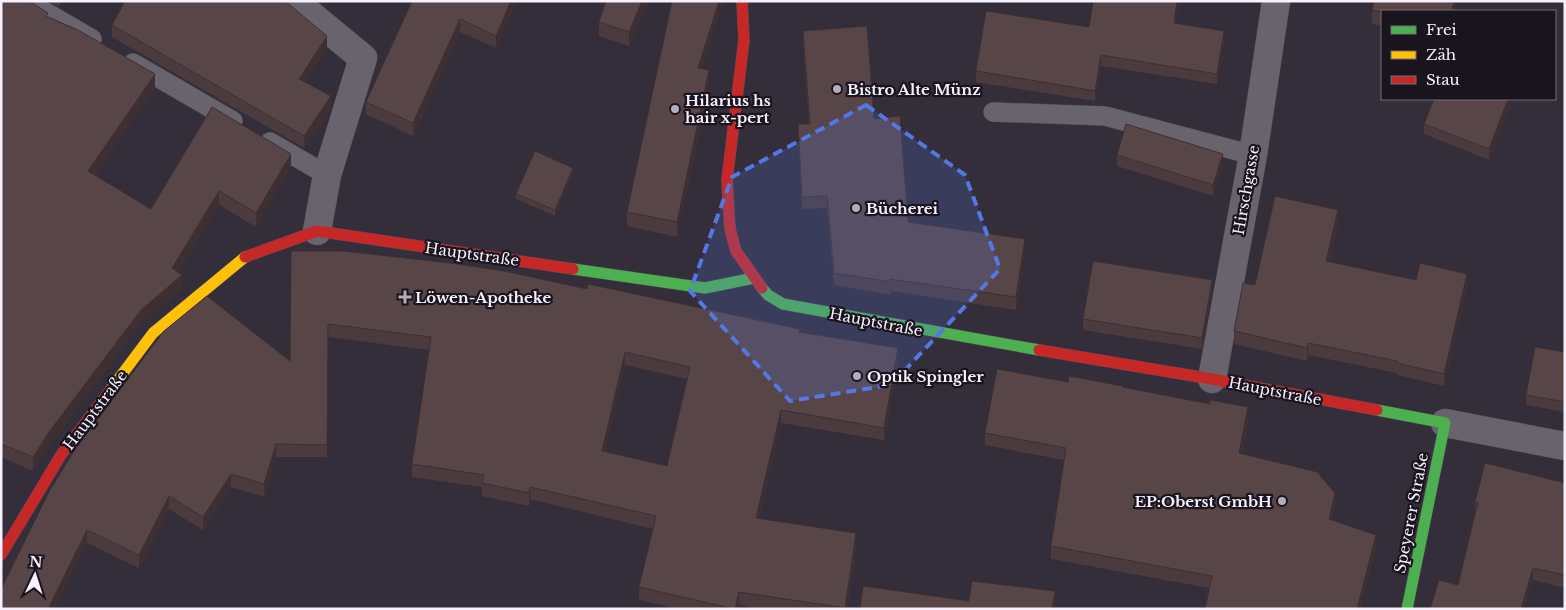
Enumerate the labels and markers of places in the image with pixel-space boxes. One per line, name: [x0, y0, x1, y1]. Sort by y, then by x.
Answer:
place label: Bistro Alte Münz: [847, 80, 981, 99]
marker: Bistro Alte Münz: [831, 83, 843, 95]
place label: Hilarius hs hair x-pert: [685, 91, 771, 127]
marker: Hilarius hs hair x-pert: [669, 103, 681, 115]
place label: Bücherei: [866, 199, 939, 218]
marker: Bücherei: [850, 202, 862, 214]
place label: Löwen-Apotheke: [415, 288, 551, 307]
marker: Löwen-Apotheke: [399, 291, 411, 303]
place label: Optik Spingler: [867, 367, 984, 386]
marker: Optik Spingler: [851, 370, 863, 382]
place label: EP:Oberst GmbH: [1135, 492, 1272, 511]
marker: EP:Oberst GmbH: [1276, 495, 1288, 507]

